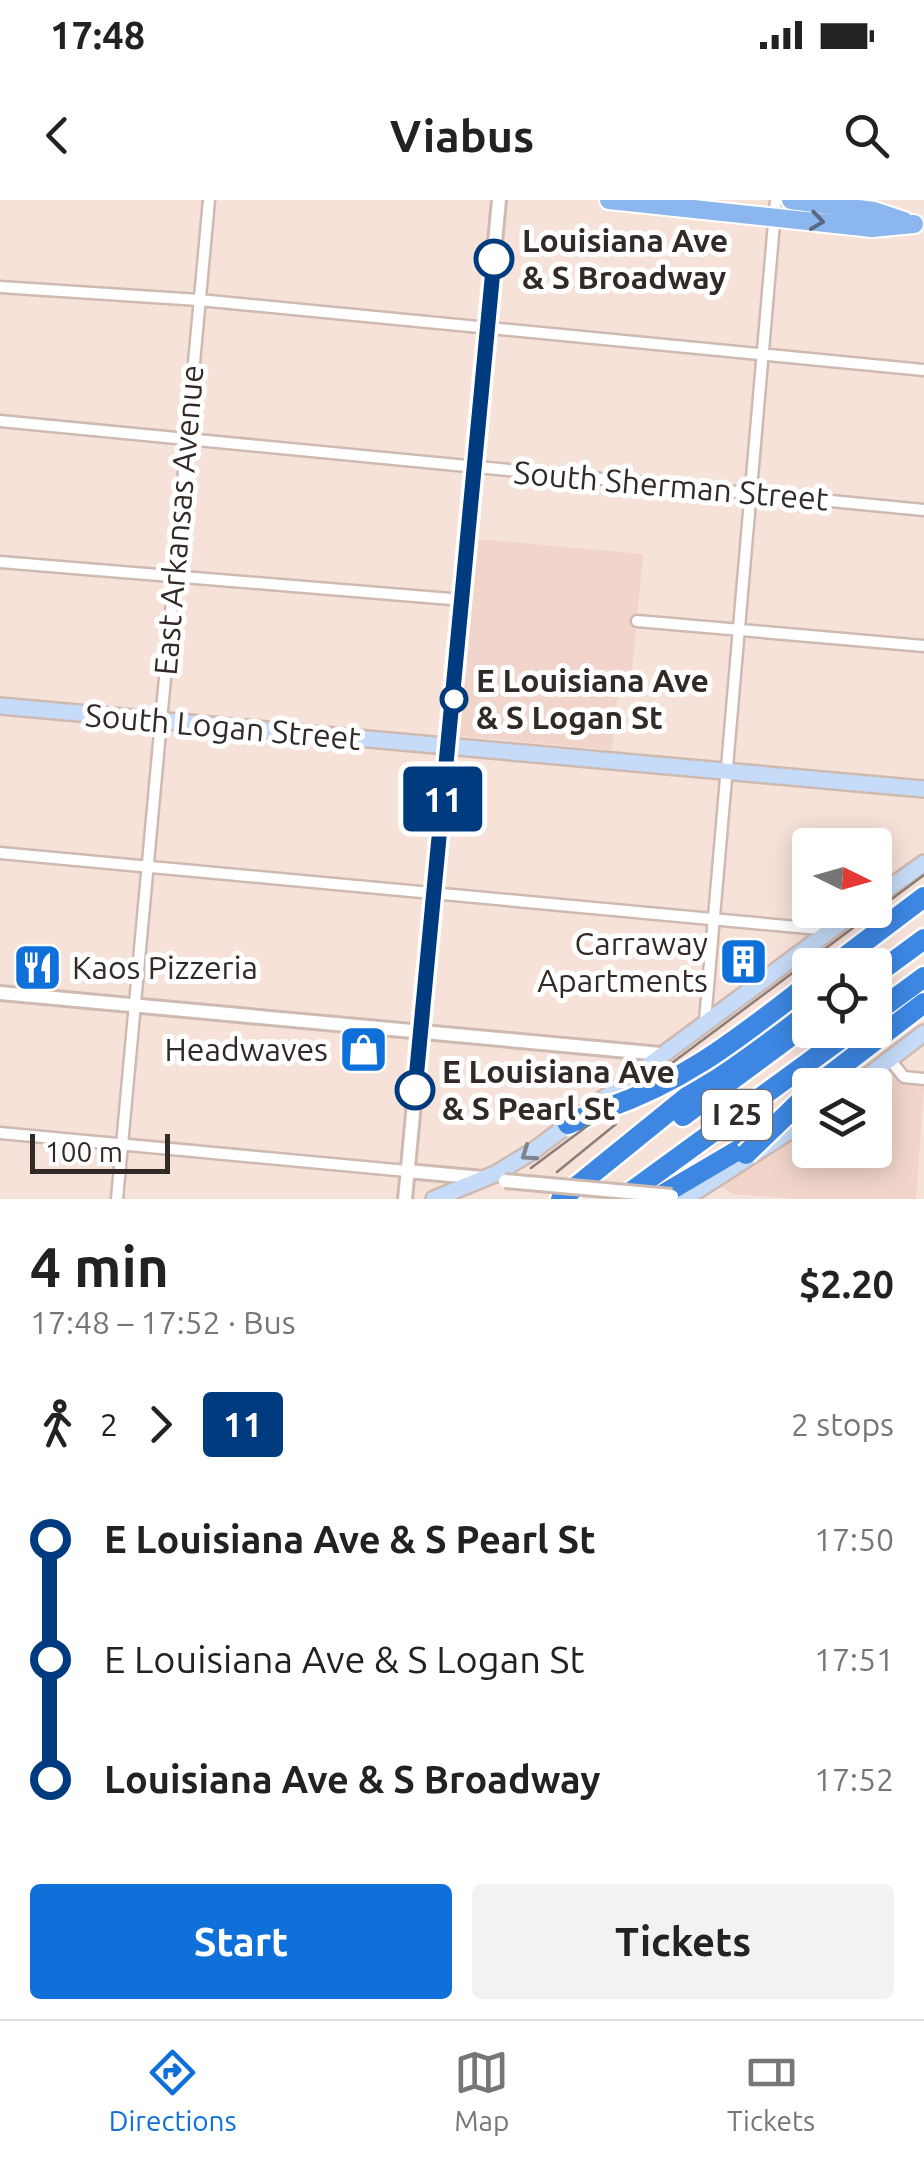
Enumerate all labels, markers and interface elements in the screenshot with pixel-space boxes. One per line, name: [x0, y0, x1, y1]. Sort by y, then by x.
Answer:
text: 17:48: [50, 14, 145, 56]
icon: back: [30, 108, 85, 163]
icon: search: [839, 108, 894, 163]
text: Viabus: [390, 110, 534, 161]
one-way arrow: [809, 210, 825, 231]
place label: Louisiana Ave & S Broadway: [522, 222, 728, 295]
marker: Louisiana Ave & S Broadway: [475, 240, 513, 278]
street label: East Arkansas Avenue: [147, 363, 210, 677]
street label: South Sherman Street: [512, 453, 830, 517]
place label: E Louisiana Ave & S Logan St: [476, 662, 709, 735]
marker: E Louisiana Ave & S Logan St: [441, 686, 467, 712]
street label: South Logan Street: [84, 696, 363, 756]
line badge: 11: [398, 766, 488, 832]
text: 11: [423, 779, 463, 819]
north arrow: [792, 828, 892, 928]
map controls: [792, 828, 892, 1168]
place label: Carraway Apartments: [537, 925, 708, 998]
building icon: Carraway Apartments: [717, 936, 769, 988]
restaurant icon: Kaos Pizzeria: [11, 942, 63, 994]
button: locate: [792, 948, 892, 1048]
place label: Kaos Pizzeria: [72, 949, 258, 985]
shop icon: Headwaves: [337, 1024, 389, 1076]
place label: Headwaves: [165, 1031, 328, 1067]
place label: E Louisiana Ave & S Pearl St: [442, 1053, 675, 1126]
button: layers: [792, 1068, 892, 1168]
marker: E Louisiana Ave & S Pearl St: [396, 1071, 434, 1109]
road number: I 25: [702, 1090, 772, 1140]
scale bar: [30, 1129, 170, 1174]
text: 100 m: [45, 1136, 123, 1167]
one-way arrow: [520, 1142, 539, 1160]
text: 4 min: [30, 1236, 169, 1297]
text: $2.20: [799, 1263, 894, 1305]
text: 17:48 – 17:52 · Bus: [30, 1304, 296, 1340]
icon: walk: [30, 1397, 85, 1452]
icon: forward: [133, 1397, 188, 1452]
text: 11: [223, 1404, 263, 1444]
text: 2: [100, 1406, 118, 1442]
text: 2 stops: [791, 1406, 894, 1442]
text: E Louisiana Ave & S Pearl St: [104, 1518, 596, 1560]
text: 17:50: [814, 1521, 894, 1557]
text: E Louisiana Ave & S Logan St: [104, 1638, 584, 1680]
text: 17:51: [814, 1641, 894, 1677]
text: Louisiana Ave & S Broadway: [104, 1758, 601, 1800]
text: 17:52: [814, 1761, 894, 1797]
button: Start: [30, 1884, 452, 1999]
button: Tickets: [472, 1884, 894, 1999]
tab: Directions: [109, 2045, 237, 2136]
tab: Map: [454, 2045, 509, 2136]
tab: Tickets: [727, 2045, 815, 2136]

